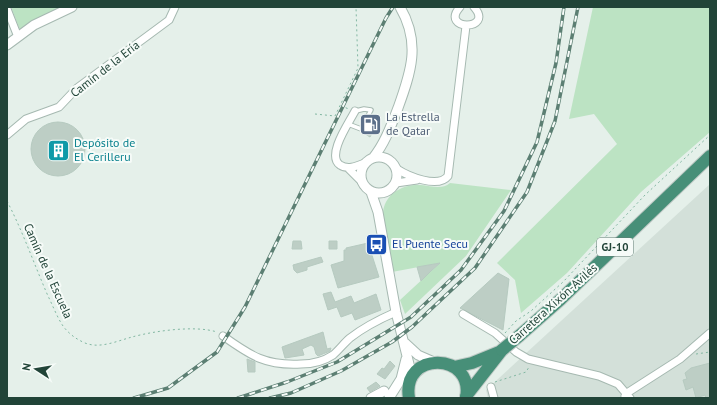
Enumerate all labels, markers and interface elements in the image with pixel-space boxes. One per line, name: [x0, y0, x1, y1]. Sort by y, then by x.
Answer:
street label: Camín de la Ería: [67, 37, 142, 100]
place label: La Estrella de Qatar: [386, 109, 440, 138]
fuel station icon: La Estrella de Qatar: [358, 111, 384, 137]
place label: Depósito de El Cerilleru: [74, 135, 135, 164]
building icon: Depósito de El Cerilleru: [45, 137, 71, 163]
street label: Camín de la Escuela: [21, 221, 76, 321]
bus stop icon: El Puente Secu: [363, 231, 389, 257]
place label: El Puente Secu: [392, 236, 468, 251]
road number: GJ-10: [597, 238, 633, 256]
street label: Carretera Xixón-Avilés: [505, 260, 600, 347]
north arrow: [16, 349, 56, 389]
text: N: [19, 362, 34, 372]

